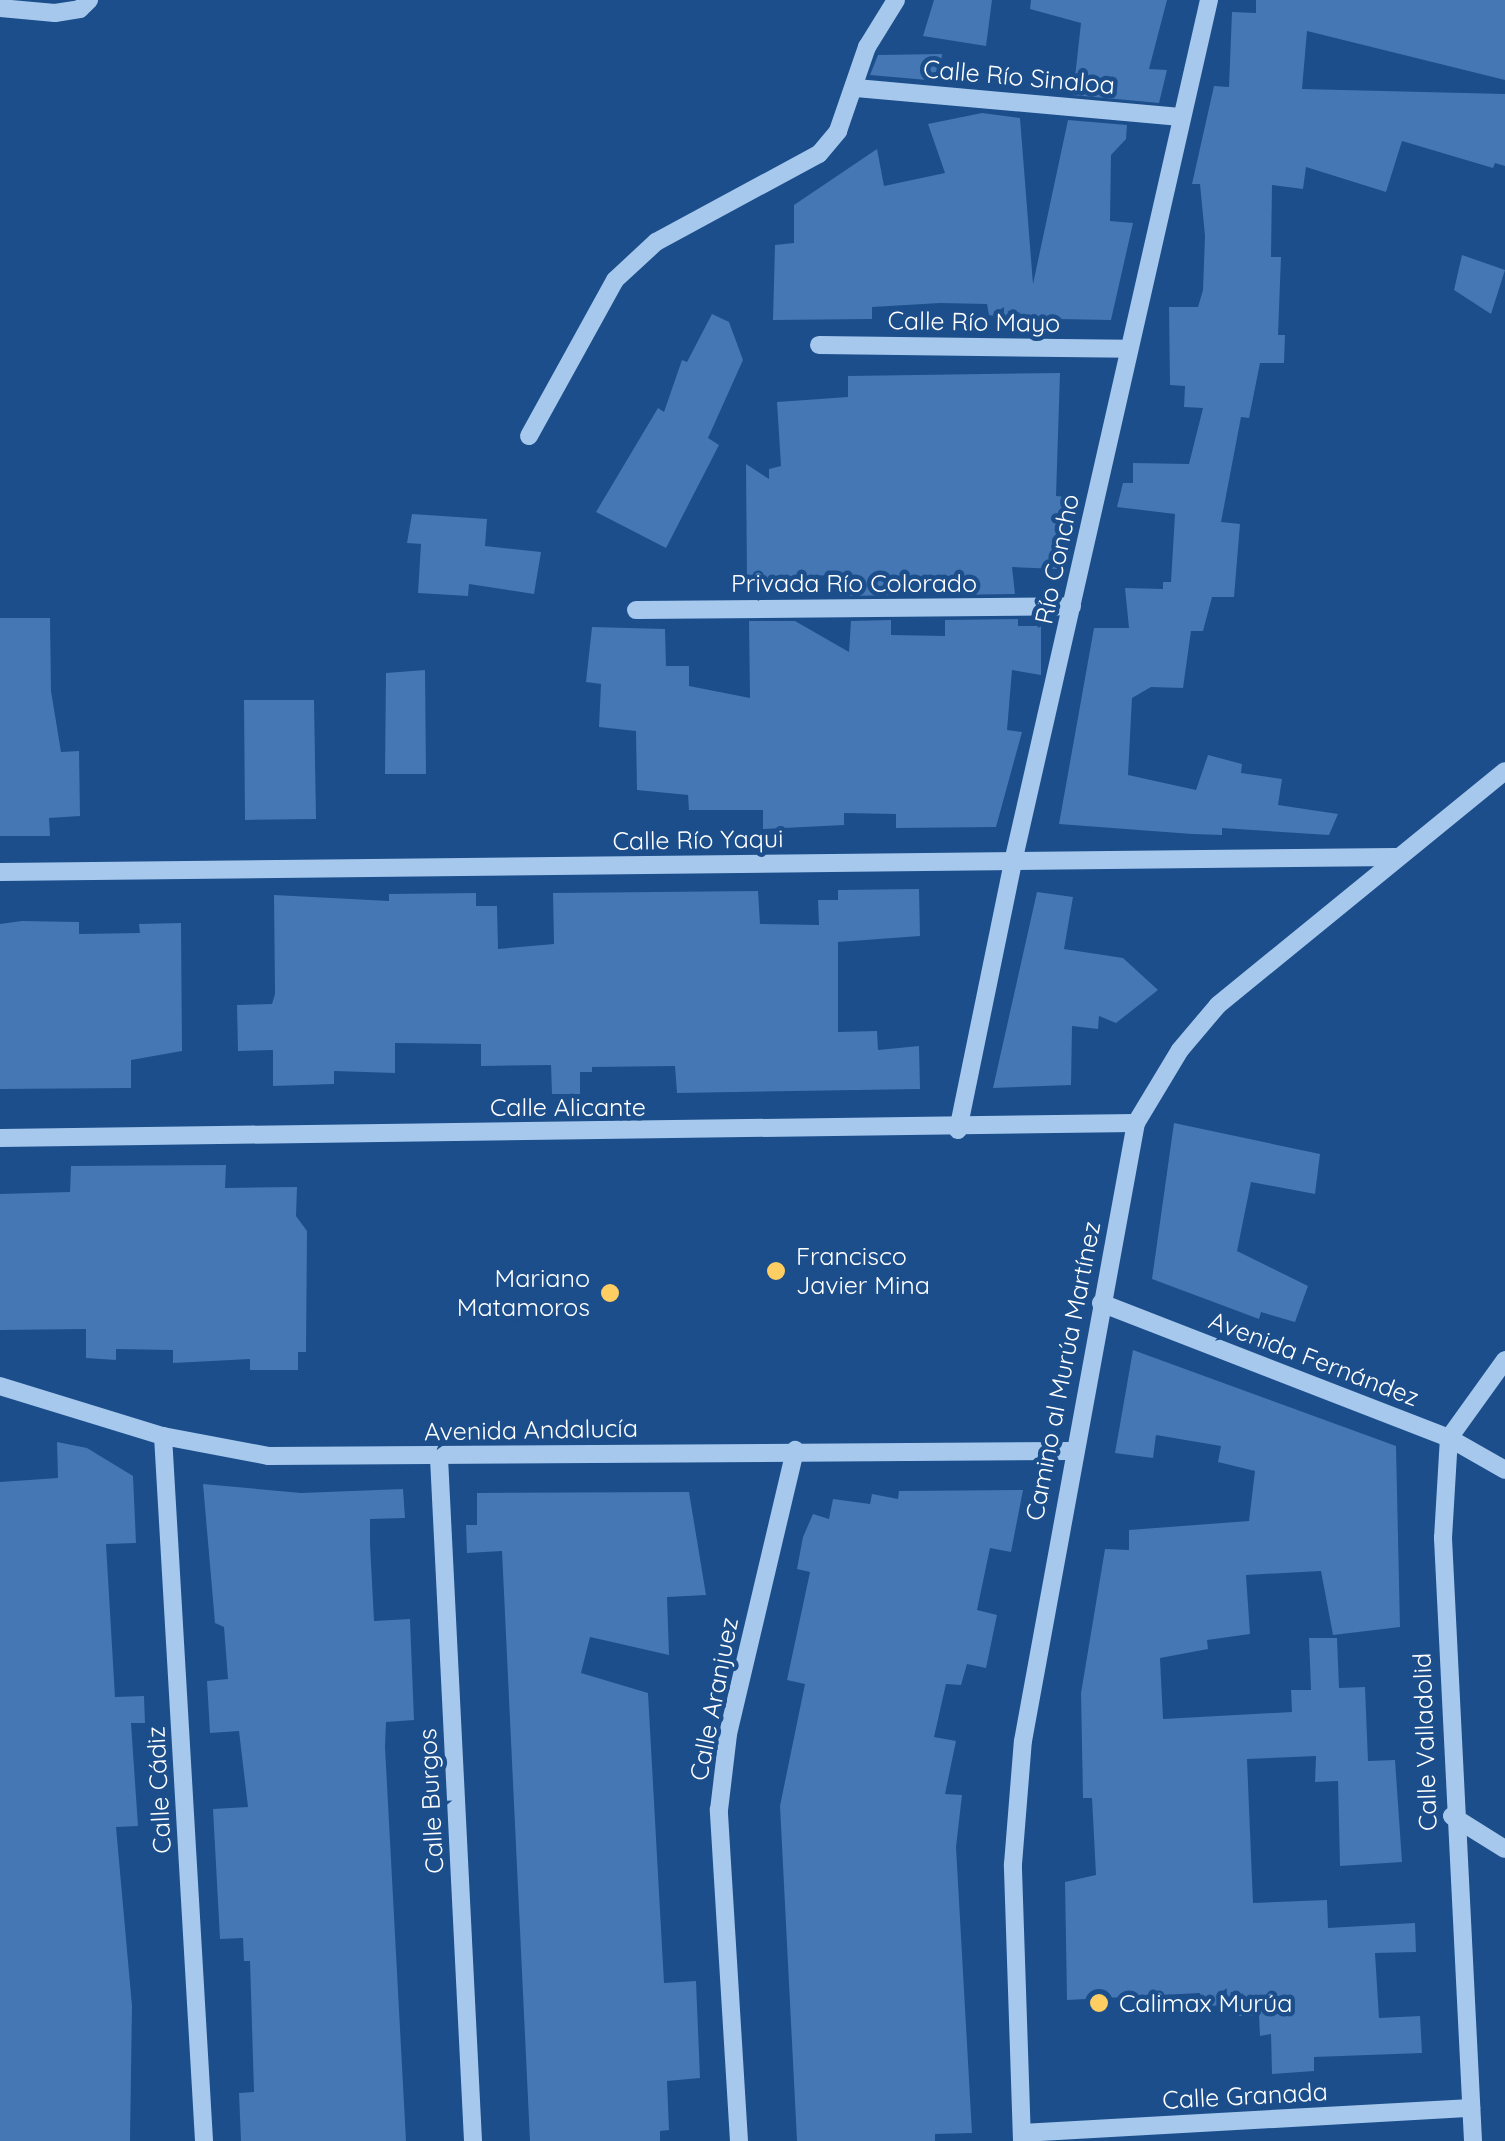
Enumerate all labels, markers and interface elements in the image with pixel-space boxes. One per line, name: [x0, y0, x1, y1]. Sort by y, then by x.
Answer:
street label: Calle Río Sinaloa: [922, 54, 1116, 100]
street label: Calle Río Mayo: [887, 305, 1061, 339]
street label: Río Concho: [1029, 491, 1085, 627]
street label: Privada Río Colorado: [731, 568, 977, 598]
street label: Calle Río Yaqui: [612, 824, 784, 856]
street label: Calle Alicante: [490, 1092, 646, 1122]
street label: Camino al Murúa Martínez: [1019, 1219, 1107, 1523]
place label: Francisco Javier Mina: [796, 1242, 930, 1301]
marker: Francisco Javier Mina: [765, 1260, 787, 1282]
place label: Mariano Matamoros: [457, 1264, 590, 1323]
marker: Mariano Matamoros: [599, 1282, 621, 1304]
street label: Avenida Fernández: [1205, 1305, 1423, 1413]
street label: Avenida Andalucía: [424, 1413, 638, 1447]
street label: Calle Aranjuez: [683, 1615, 745, 1783]
street label: Calle Valladolid: [1407, 1652, 1443, 1832]
street label: Calle Cádiz: [141, 1725, 177, 1855]
street label: Calle Burgos: [412, 1728, 450, 1874]
place label: Calimax Murúa: [1119, 1988, 1292, 2018]
marker: Calimax Murúa: [1088, 1992, 1110, 2014]
street label: Calle Granada: [1162, 2077, 1328, 2115]

